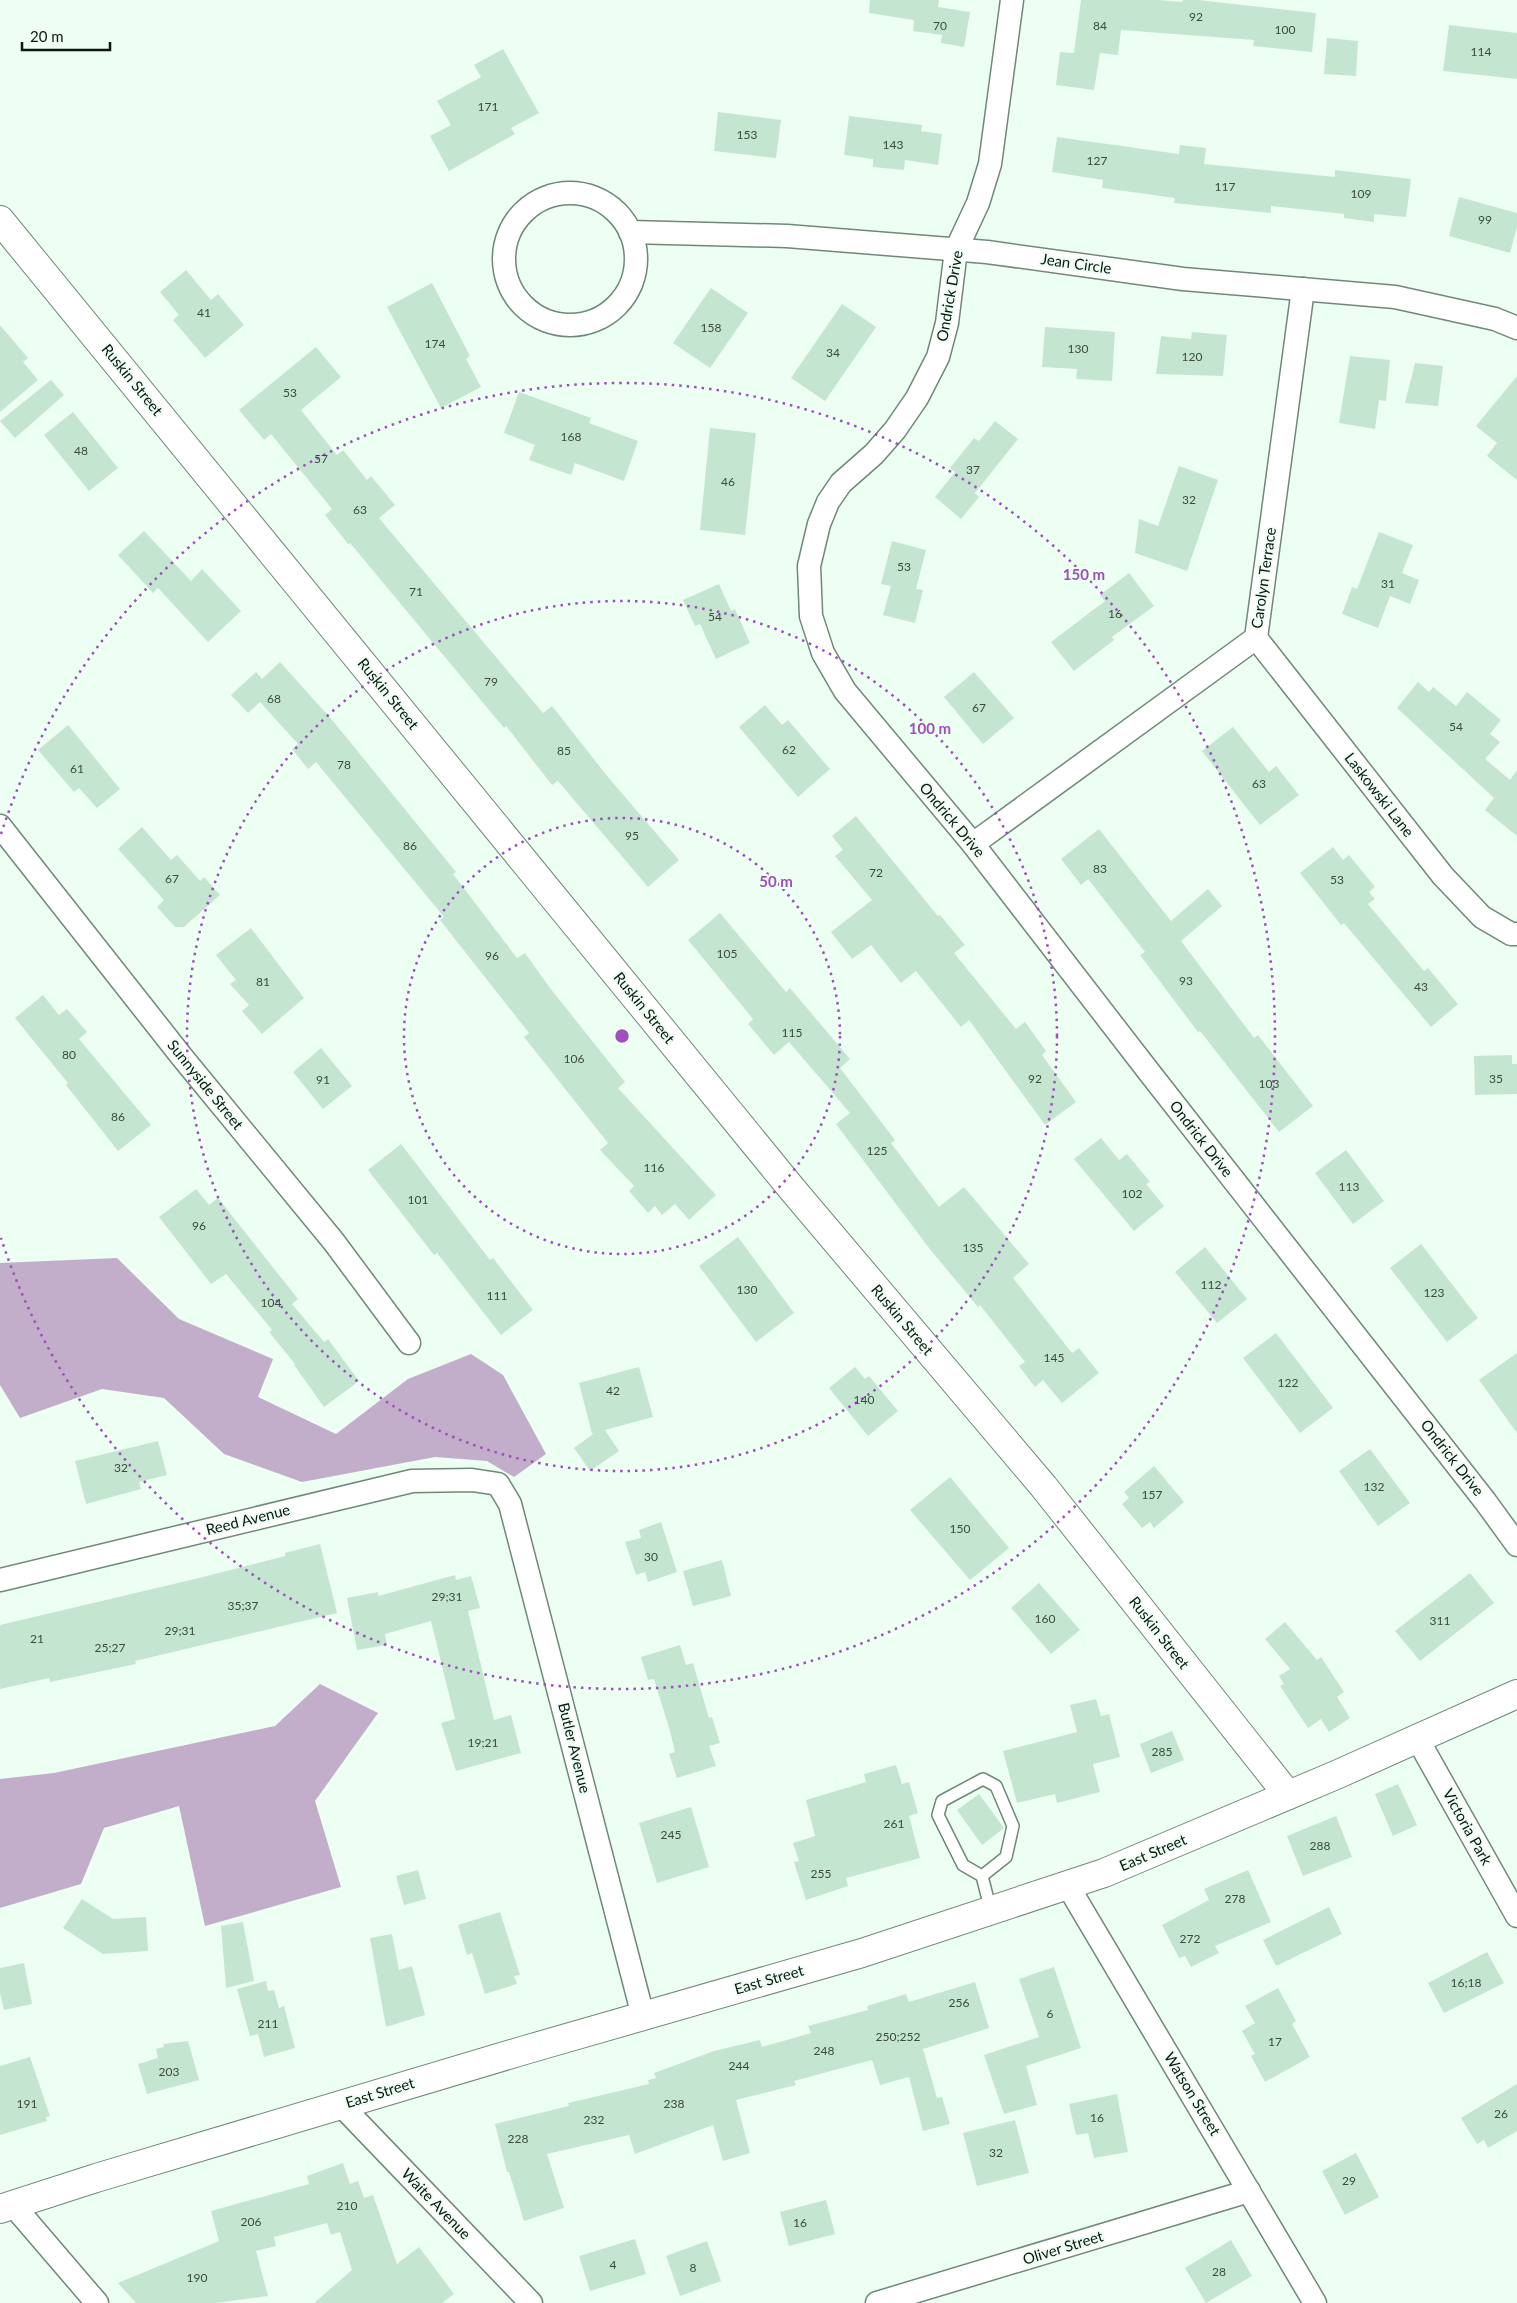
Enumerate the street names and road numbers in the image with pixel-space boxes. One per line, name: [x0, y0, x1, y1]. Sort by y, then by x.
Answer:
street label: Ondrick Drive: [932, 249, 966, 343]
street label: Jean Circle: [1040, 249, 1113, 277]
street label: Ruskin Street: [98, 340, 167, 419]
street label: Carolyn Terrace: [1247, 526, 1279, 630]
street label: Ruskin Street: [354, 654, 423, 733]
street label: Laskowski Lane: [1341, 749, 1418, 840]
street label: Ondrick Drive: [916, 778, 989, 860]
street label: Ruskin Street: [610, 968, 679, 1047]
street label: Sunnyside Street: [164, 1036, 248, 1133]
street label: Ondrick Drive: [1166, 1097, 1237, 1180]
street label: Ruskin Street: [868, 1280, 938, 1359]
street label: Ondrick Drive: [1417, 1416, 1488, 1499]
street label: Reed Avenue: [204, 1500, 292, 1538]
street label: Ruskin Street: [1126, 1593, 1194, 1673]
street label: Butler Avenue: [555, 1701, 595, 1795]
street label: Victoria Park: [1440, 1785, 1496, 1868]
street label: East Street: [1116, 1830, 1189, 1874]
street label: East Street: [732, 1960, 806, 1998]
street label: Watson Street: [1161, 2049, 1225, 2139]
street label: East Street: [343, 2073, 417, 2111]
street label: Waite Avenue: [398, 2164, 475, 2243]
street label: Oliver Street: [1020, 2226, 1106, 2268]

